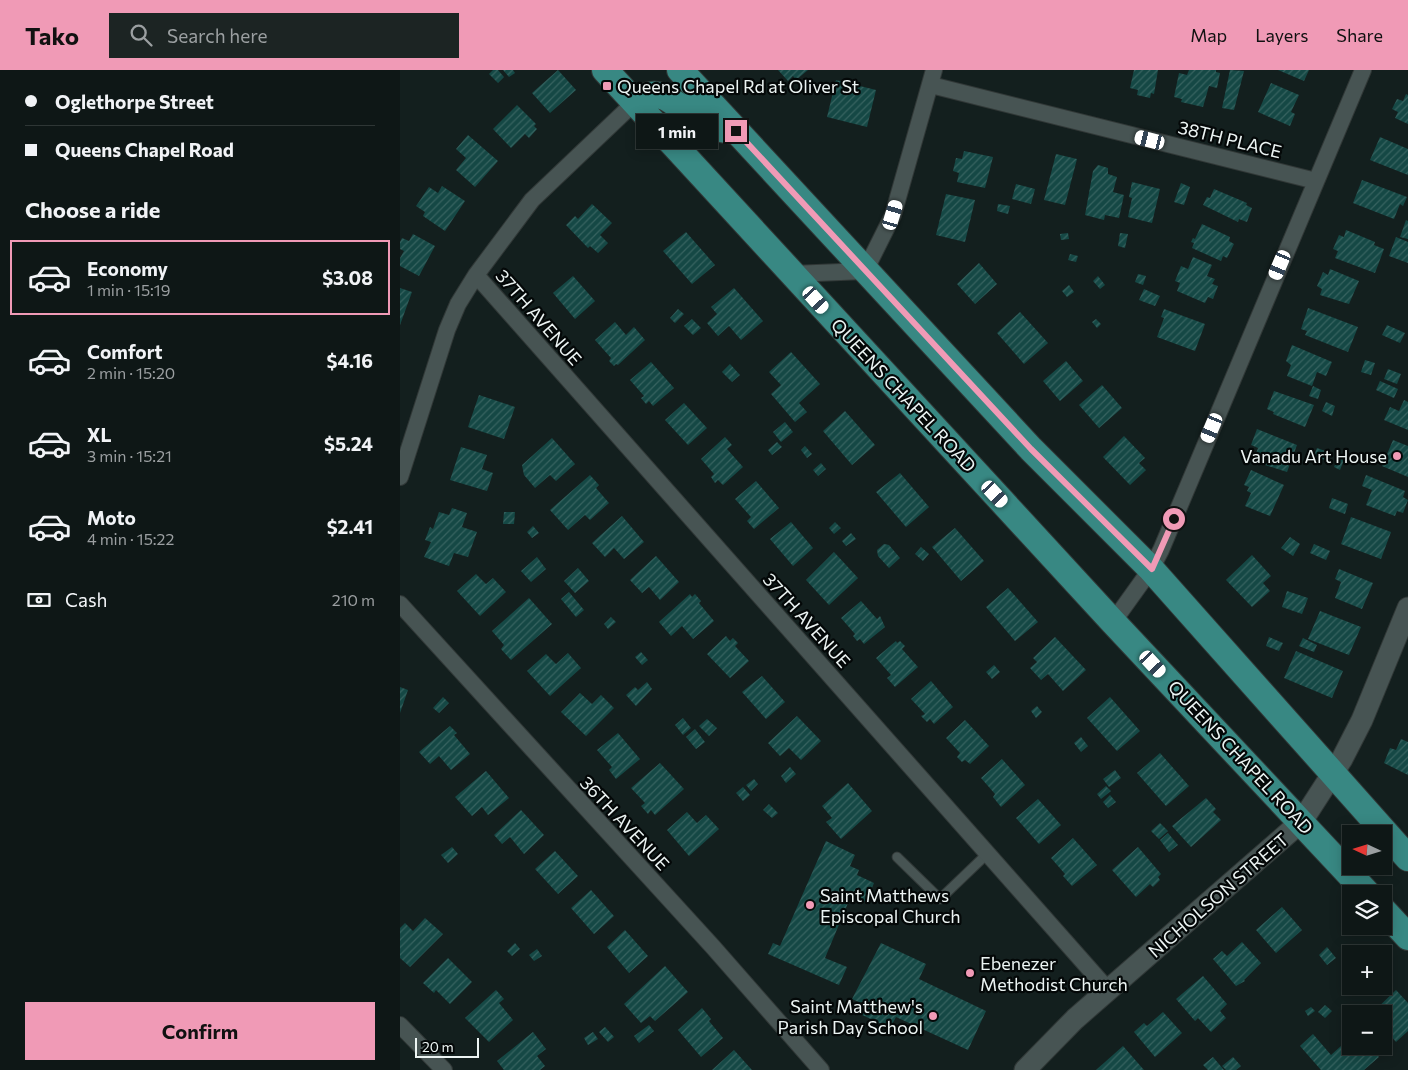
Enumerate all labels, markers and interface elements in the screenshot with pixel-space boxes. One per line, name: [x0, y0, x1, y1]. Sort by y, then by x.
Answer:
search box: [109, 13, 459, 58]
text: Tako: [25, 21, 79, 50]
icon: search: [127, 21, 155, 49]
text: Search here: [167, 24, 267, 47]
text: Map: [1190, 24, 1227, 46]
text: Layers: [1255, 24, 1308, 46]
text: Share: [1336, 24, 1383, 46]
place label: Queens Chapel Rd at Oliver St: [617, 75, 859, 97]
marker: Queens Chapel Rd at Oliver St: [601, 80, 613, 92]
text: Oglethorpe Street: [55, 90, 214, 113]
callout: 1 min: [636, 114, 718, 148]
street label: 38TH PLACE: [1176, 116, 1284, 162]
route end: [725, 120, 747, 142]
text: 1 min: [658, 122, 696, 141]
car: [1133, 129, 1166, 151]
text: Queens Chapel Road: [55, 138, 234, 161]
text: Choose a ride: [25, 196, 160, 223]
car: [881, 198, 904, 232]
car: [1267, 248, 1292, 282]
icon: car: [27, 255, 72, 300]
text: Economy: [87, 257, 168, 280]
street label: 37TH AVENUE: [491, 265, 587, 369]
text: $3.08: [322, 266, 373, 289]
text: 1 min · 15:19: [87, 280, 170, 299]
car: [800, 284, 831, 316]
street label: QUEENS CHAPEL ROAD: [827, 313, 981, 477]
icon: car: [27, 338, 72, 383]
text: Comfort: [87, 340, 163, 363]
text: $4.16: [327, 349, 373, 372]
text: 2 min · 15:20: [87, 363, 175, 382]
car: [1199, 411, 1224, 445]
icon: car: [27, 421, 72, 466]
text: XL: [87, 423, 112, 446]
text: $5.24: [324, 432, 373, 455]
place label: Vanadu Art House: [1240, 445, 1387, 467]
text: 3 min · 15:21: [87, 446, 172, 465]
marker: Vanadu Art House: [1391, 450, 1403, 462]
car: [979, 478, 1010, 510]
icon: car: [27, 504, 72, 549]
text: Moto: [87, 506, 136, 529]
route start: [1163, 508, 1185, 530]
text: $2.41: [327, 515, 373, 538]
text: 4 min · 15:22: [87, 529, 174, 548]
street label: 37TH AVENUE: [759, 568, 855, 672]
icon: cash: [25, 586, 53, 614]
text: Cash: [65, 588, 107, 611]
text: 210 m: [332, 590, 375, 609]
car: [1137, 648, 1168, 680]
street label: QUEENS CHAPEL ROAD: [1164, 675, 1318, 839]
street label: 36TH AVENUE: [576, 771, 674, 875]
north arrow: [1342, 825, 1392, 875]
map controls: [1342, 825, 1392, 1055]
street label: NICHOLSON STREET: [1143, 828, 1293, 962]
place label: Saint Matthews Episcopal Church: [820, 884, 961, 927]
button: layers: [1342, 885, 1392, 935]
marker: Saint Matthews Episcopal Church: [804, 899, 816, 911]
button: +: [1342, 945, 1392, 995]
place label: Ebenezer Methodist Church: [980, 952, 1128, 995]
marker: Ebenezer Methodist Church: [964, 967, 976, 979]
place label: Saint Matthew's Parish Day School: [777, 995, 923, 1038]
button: Confirm: [25, 1002, 375, 1060]
button: −: [1342, 1005, 1392, 1055]
marker: Saint Matthew's Parish Day School: [927, 1010, 939, 1022]
scale bar: [415, 1035, 479, 1058]
text: 20 m: [422, 1038, 454, 1055]

